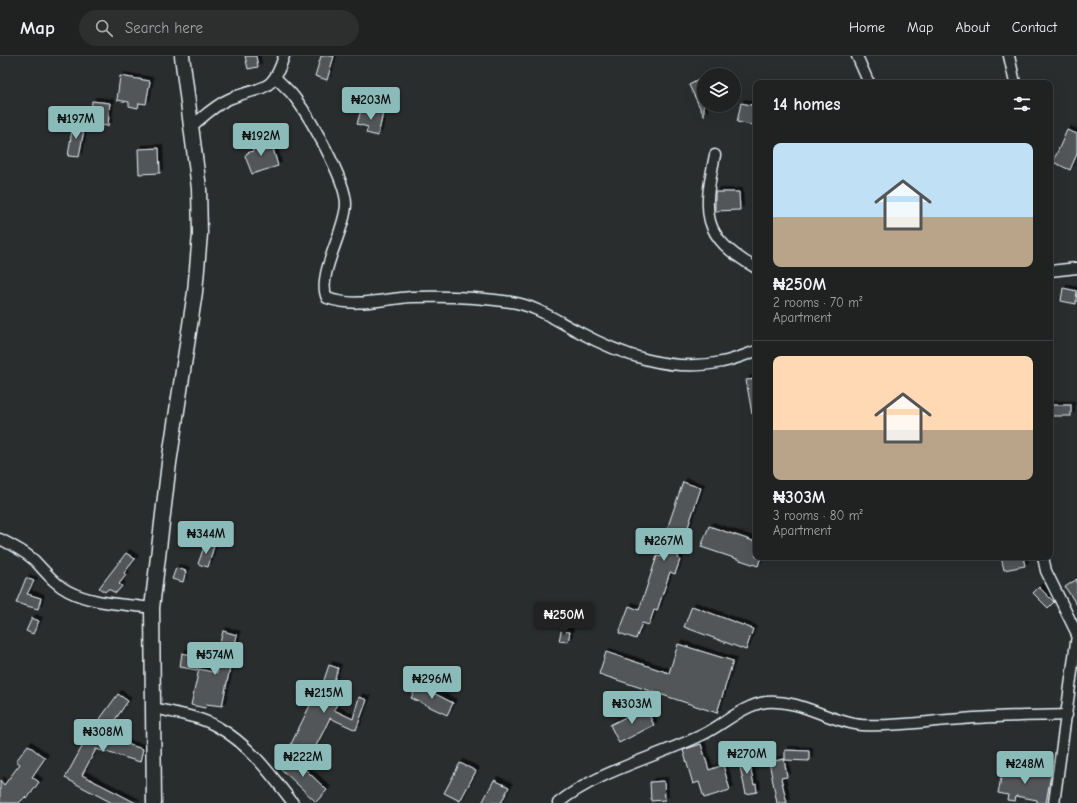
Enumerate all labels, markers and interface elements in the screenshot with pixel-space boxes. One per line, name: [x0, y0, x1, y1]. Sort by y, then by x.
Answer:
search box: [79, 10, 359, 46]
text: Map: [20, 17, 55, 39]
icon: search: [93, 17, 115, 39]
text: Search here: [125, 19, 203, 37]
text: Home: [849, 19, 885, 36]
text: Map: [907, 19, 933, 36]
text: About: [955, 19, 990, 36]
text: Contact: [1012, 19, 1057, 36]
map controls: [697, 68, 741, 112]
button: layers: [697, 68, 741, 112]
pin: ₦203M: [343, 87, 399, 121]
text: ₦203M: [351, 92, 391, 107]
icon: filters: [1011, 93, 1033, 115]
text: 14 homes: [773, 95, 840, 114]
pin: ₦197M: [48, 106, 104, 140]
text: ₦197M: [57, 111, 95, 126]
pin: ₦192M: [233, 123, 289, 157]
text: ₦192M: [242, 128, 280, 143]
icon: home: [867, 169, 939, 241]
text: ₦250M: [773, 275, 826, 294]
text: 2 rooms · 70 m²: [773, 295, 862, 310]
text: Apartment: [773, 310, 831, 325]
icon: home: [867, 382, 939, 454]
text: ₦303M: [773, 488, 825, 507]
text: 3 rooms · 80 m²: [773, 508, 863, 523]
pin: ₦344M: [178, 521, 234, 555]
text: Apartment: [773, 523, 831, 538]
text: ₦344M: [187, 526, 225, 541]
pin: ₦267M: [636, 528, 692, 562]
text: ₦267M: [645, 533, 684, 548]
pin: ₦250M: [536, 602, 592, 636]
text: ₦250M: [544, 607, 584, 622]
pin: ₦574M: [187, 642, 243, 676]
text: ₦574M: [196, 647, 234, 662]
pin: ₦296M: [404, 666, 460, 700]
text: ₦296M: [412, 671, 452, 686]
pin: ₦215M: [296, 680, 352, 714]
text: ₦215M: [305, 685, 343, 700]
pin: ₦303M: [604, 691, 660, 725]
text: ₦303M: [612, 696, 652, 711]
pin: ₦308M: [75, 719, 131, 753]
text: ₦308M: [83, 724, 123, 739]
pin: ₦270M: [719, 741, 775, 775]
pin: ₦222M: [275, 744, 331, 778]
text: ₦270M: [727, 746, 767, 761]
text: ₦222M: [283, 749, 323, 764]
pin: ₦248M: [997, 751, 1053, 785]
text: ₦248M: [1006, 756, 1044, 771]

